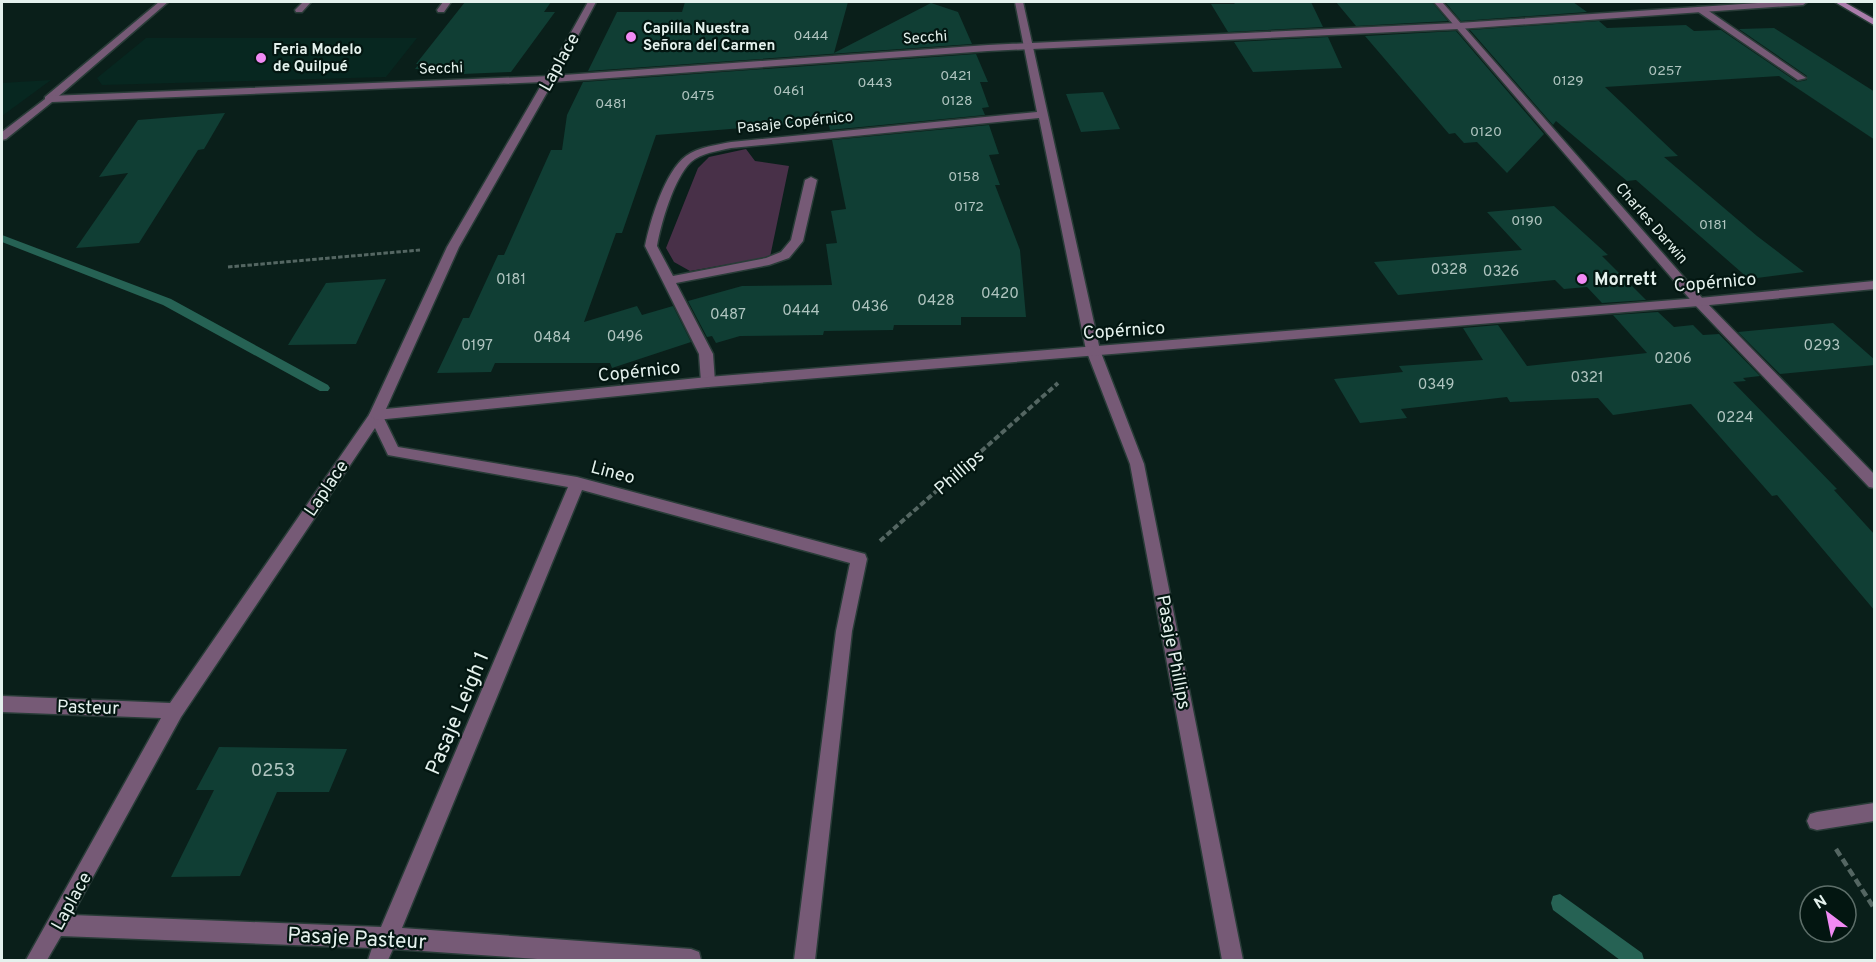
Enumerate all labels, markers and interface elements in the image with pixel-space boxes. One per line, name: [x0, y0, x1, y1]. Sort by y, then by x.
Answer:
place label: Capilla Nuestra Señora del Carmen: [643, 20, 775, 56]
street label: Secchi: [902, 27, 948, 50]
house number: 0444: [793, 28, 829, 45]
street label: Laplace: [535, 30, 586, 96]
marker: Capilla Nuestra Señora del Carmen: [624, 30, 638, 44]
place label: Feria Modelo de Quilpué: [273, 41, 362, 77]
marker: Feria Modelo de Quilpué: [254, 51, 268, 65]
street label: Secchi: [419, 59, 464, 80]
house number: 0257: [1648, 63, 1682, 80]
house number: 0421: [940, 68, 972, 85]
house number: 0129: [1552, 73, 1584, 90]
house number: 0443: [858, 75, 892, 92]
house number: 0461: [773, 83, 805, 100]
house number: 0475: [681, 88, 715, 105]
house number: 0128: [941, 93, 973, 110]
house number: 0481: [595, 96, 627, 113]
street label: Pasaje Copérnico: [736, 108, 854, 139]
house number: 0120: [1470, 124, 1502, 141]
house number: 0158: [948, 169, 980, 186]
street label: Charles Darwin: [1610, 179, 1691, 268]
house number: 0172: [954, 199, 984, 216]
house number: 0190: [1511, 213, 1543, 230]
house number: 0181: [1699, 217, 1727, 234]
house number: 0328: [1431, 261, 1467, 280]
house number: 0326: [1483, 263, 1519, 282]
street label: Copérnico: [1673, 268, 1757, 299]
place label: Morrett: [1594, 269, 1657, 292]
house number: 0181: [496, 271, 526, 290]
marker: Morrett: [1575, 272, 1589, 286]
house number: 0420: [981, 285, 1019, 304]
house number: 0428: [917, 292, 955, 311]
house number: 0436: [852, 298, 889, 317]
house number: 0444: [782, 302, 820, 321]
house number: 0487: [710, 306, 746, 325]
street label: Copérnico: [1082, 317, 1166, 346]
house number: 0496: [607, 328, 643, 347]
house number: 0484: [533, 329, 571, 348]
house number: 0197: [461, 337, 493, 356]
house number: 0293: [1804, 337, 1840, 356]
house number: 0206: [1654, 350, 1692, 369]
street label: Copérnico: [597, 357, 681, 388]
house number: 0321: [1570, 369, 1604, 388]
house number: 0349: [1418, 376, 1454, 395]
house number: 0224: [1716, 409, 1754, 428]
street label: Phillips: [930, 445, 990, 501]
street label: Laplace: [300, 456, 354, 521]
street label: Lineo: [588, 457, 637, 490]
street label: Pasaje Phillips: [1150, 593, 1195, 711]
street label: Pasaje Leigh 1: [420, 648, 497, 779]
street label: Pasteur: [56, 696, 119, 721]
house number: 0253: [251, 760, 295, 783]
street label: Laplace: [47, 869, 98, 935]
north arrow: [1798, 884, 1858, 944]
text: N: [1811, 891, 1831, 915]
street label: Pasaje Pasteur: [287, 922, 427, 957]

